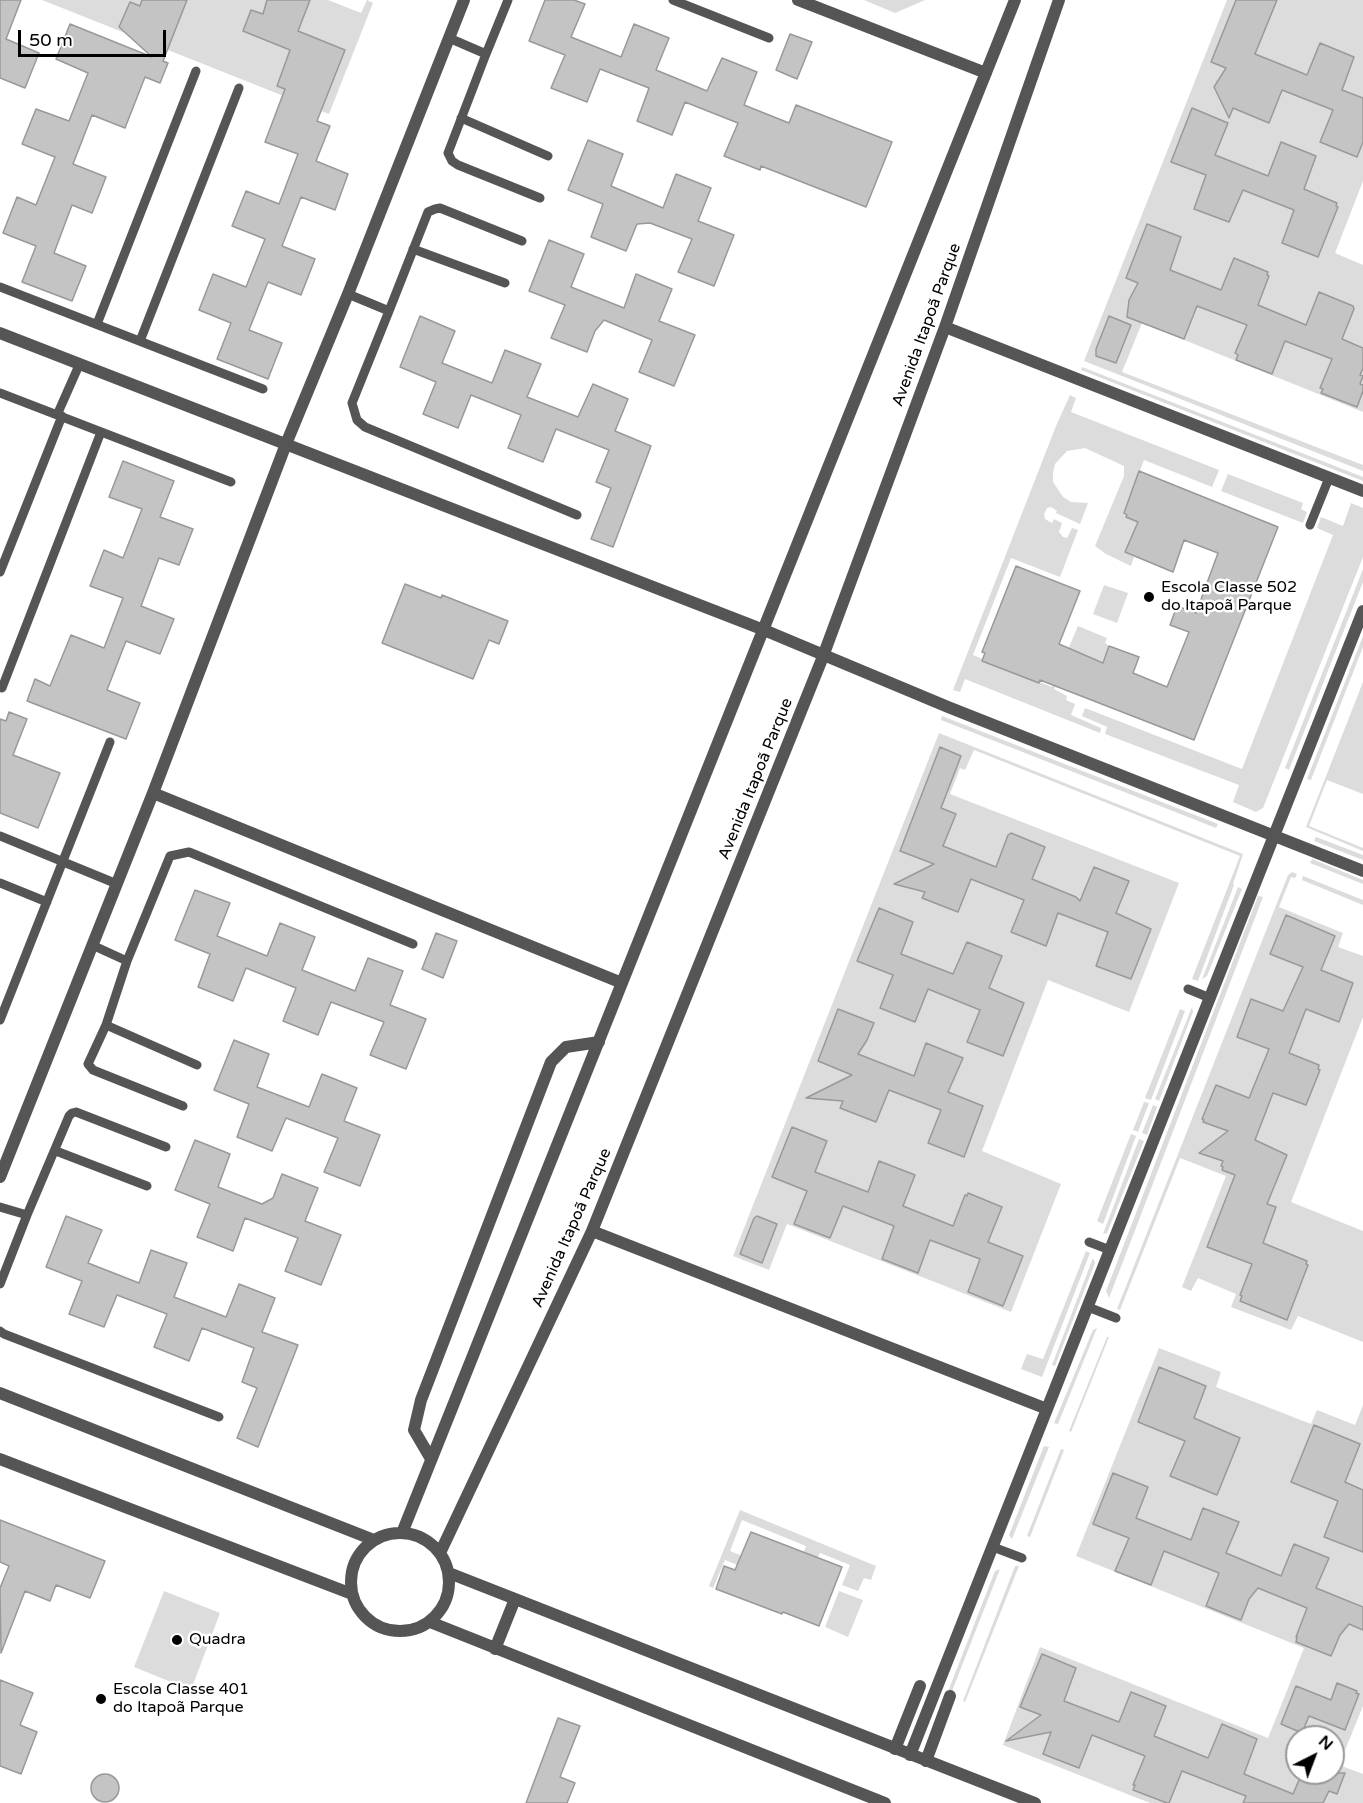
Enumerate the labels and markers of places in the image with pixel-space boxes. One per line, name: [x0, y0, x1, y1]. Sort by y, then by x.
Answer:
place label: Escola Classe 502 do Itapoã Parque: [1161, 578, 1297, 616]
marker: Escola Classe 502 do Itapoã Parque: [1142, 590, 1156, 604]
place label: Quadra: [189, 1630, 246, 1650]
marker: Quadra: [170, 1633, 184, 1647]
place label: Escola Classe 401 do Itapoã Parque: [113, 1680, 249, 1718]
marker: Escola Classe 401 do Itapoã Parque: [94, 1692, 108, 1706]

